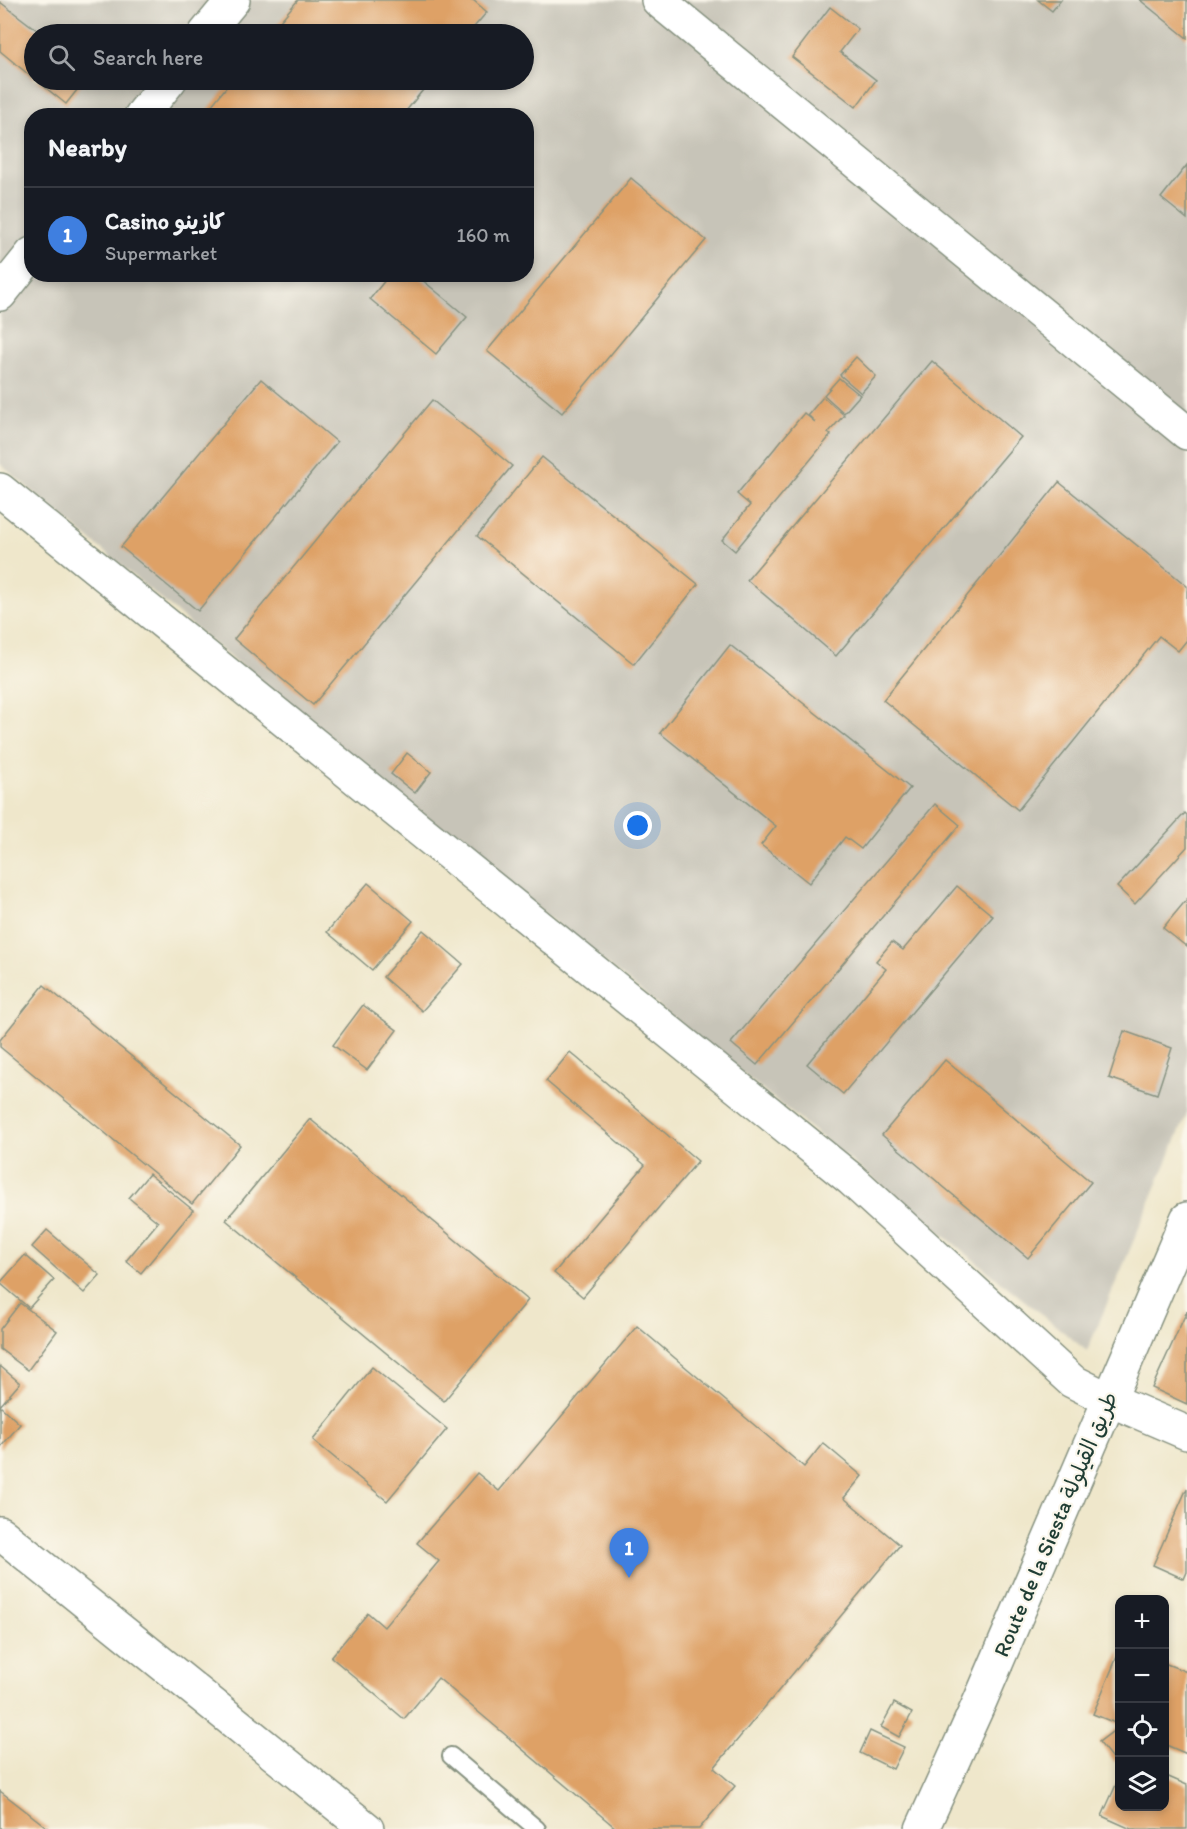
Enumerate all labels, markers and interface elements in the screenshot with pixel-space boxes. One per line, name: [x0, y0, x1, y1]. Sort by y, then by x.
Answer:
search box: [24, 24, 534, 90]
icon: search: [45, 41, 78, 74]
text: Search here: [93, 44, 203, 71]
text: Nearby: [48, 131, 127, 163]
text: Casino كازينو: [105, 208, 225, 235]
text: 1: [63, 223, 72, 247]
text: 160 m: [457, 223, 510, 247]
text: Supermarket: [105, 241, 217, 265]
your location: [623, 811, 652, 840]
street label: Route de la Siesta طريق القيلولة: [987, 1388, 1125, 1661]
pin: 1: [610, 1528, 648, 1578]
map controls: [1115, 1595, 1169, 1811]
button: +: [1115, 1595, 1169, 1649]
button: −: [1115, 1649, 1169, 1703]
button: locate: [1115, 1703, 1169, 1757]
button: layers: [1115, 1757, 1169, 1811]

